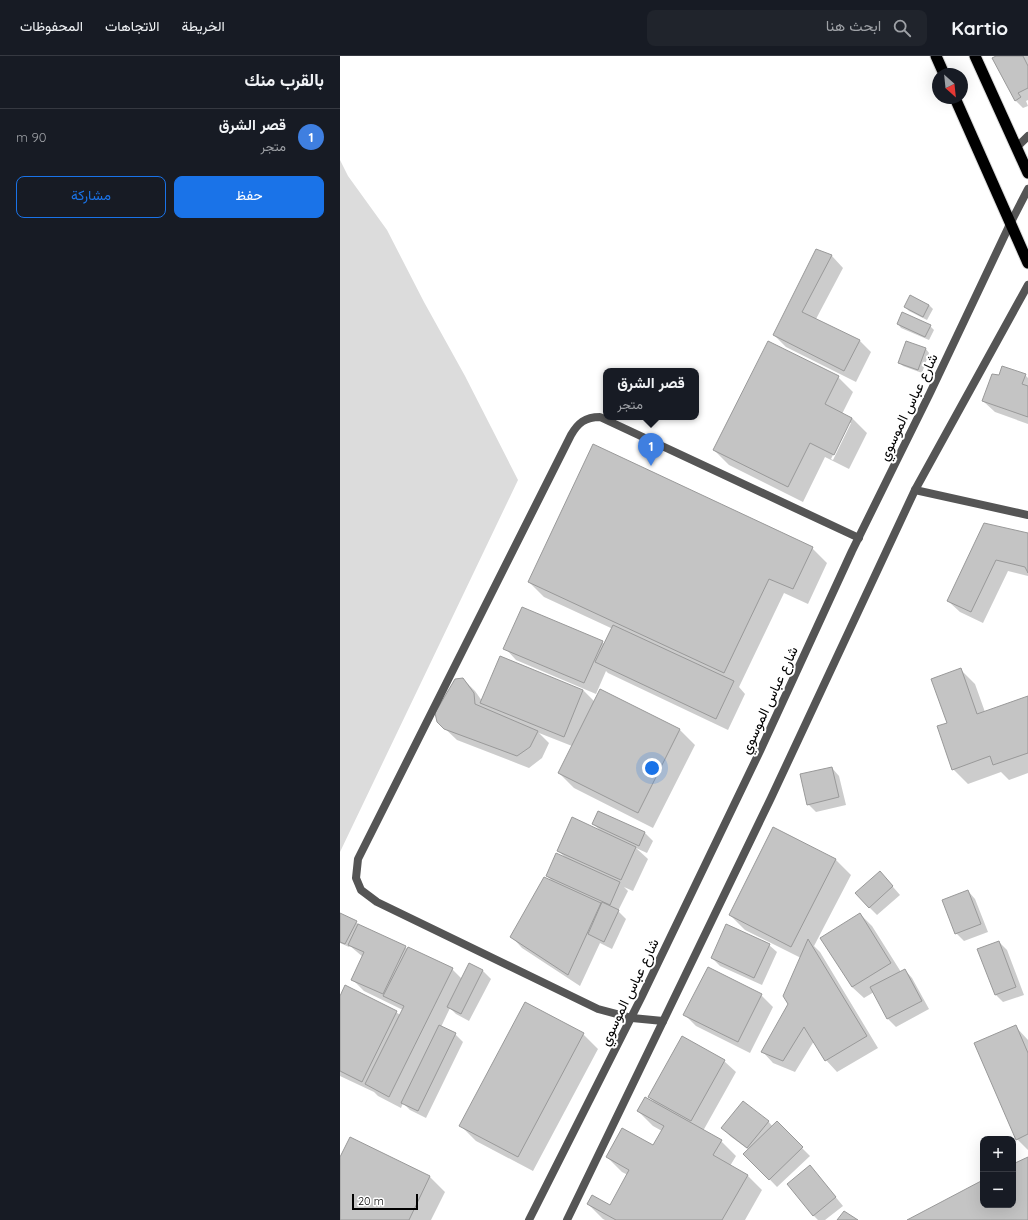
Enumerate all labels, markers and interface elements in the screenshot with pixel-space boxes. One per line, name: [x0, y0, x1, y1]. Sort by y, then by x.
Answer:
search box: [647, 10, 927, 46]
text: ابحث هنا: [826, 16, 881, 35]
text: Kartio: [951, 16, 1008, 40]
text: المحفوظات: [20, 17, 83, 35]
text: الاتجاهات: [105, 17, 159, 35]
text: الخريطة: [181, 17, 225, 35]
icon: search: [891, 17, 913, 39]
north arrow: [932, 68, 968, 104]
text: بالقرب منك: [245, 69, 324, 90]
text: قصر الشرق: [219, 115, 286, 134]
text: 90 m: [16, 129, 46, 145]
text: 1: [308, 129, 314, 145]
text: متجر: [261, 138, 286, 154]
button: مشاركة: [16, 176, 166, 218]
button: حفظ: [174, 176, 324, 218]
street label: شارع عباس الموسوي: [874, 351, 944, 465]
popup: [603, 368, 699, 420]
text: قصر الشرق: [617, 373, 685, 392]
text: متجر: [617, 396, 643, 412]
pin: 1: [638, 433, 664, 466]
street label: شارع عباس الموسوي: [736, 643, 805, 758]
your location: [642, 758, 662, 778]
street label: شارع عباس الموسوي: [595, 936, 665, 1050]
map controls: [980, 1136, 1016, 1208]
button: +: [980, 1136, 1016, 1172]
button: −: [980, 1172, 1016, 1208]
scale bar: [352, 1192, 418, 1211]
text: 20 m: [358, 1194, 384, 1208]

